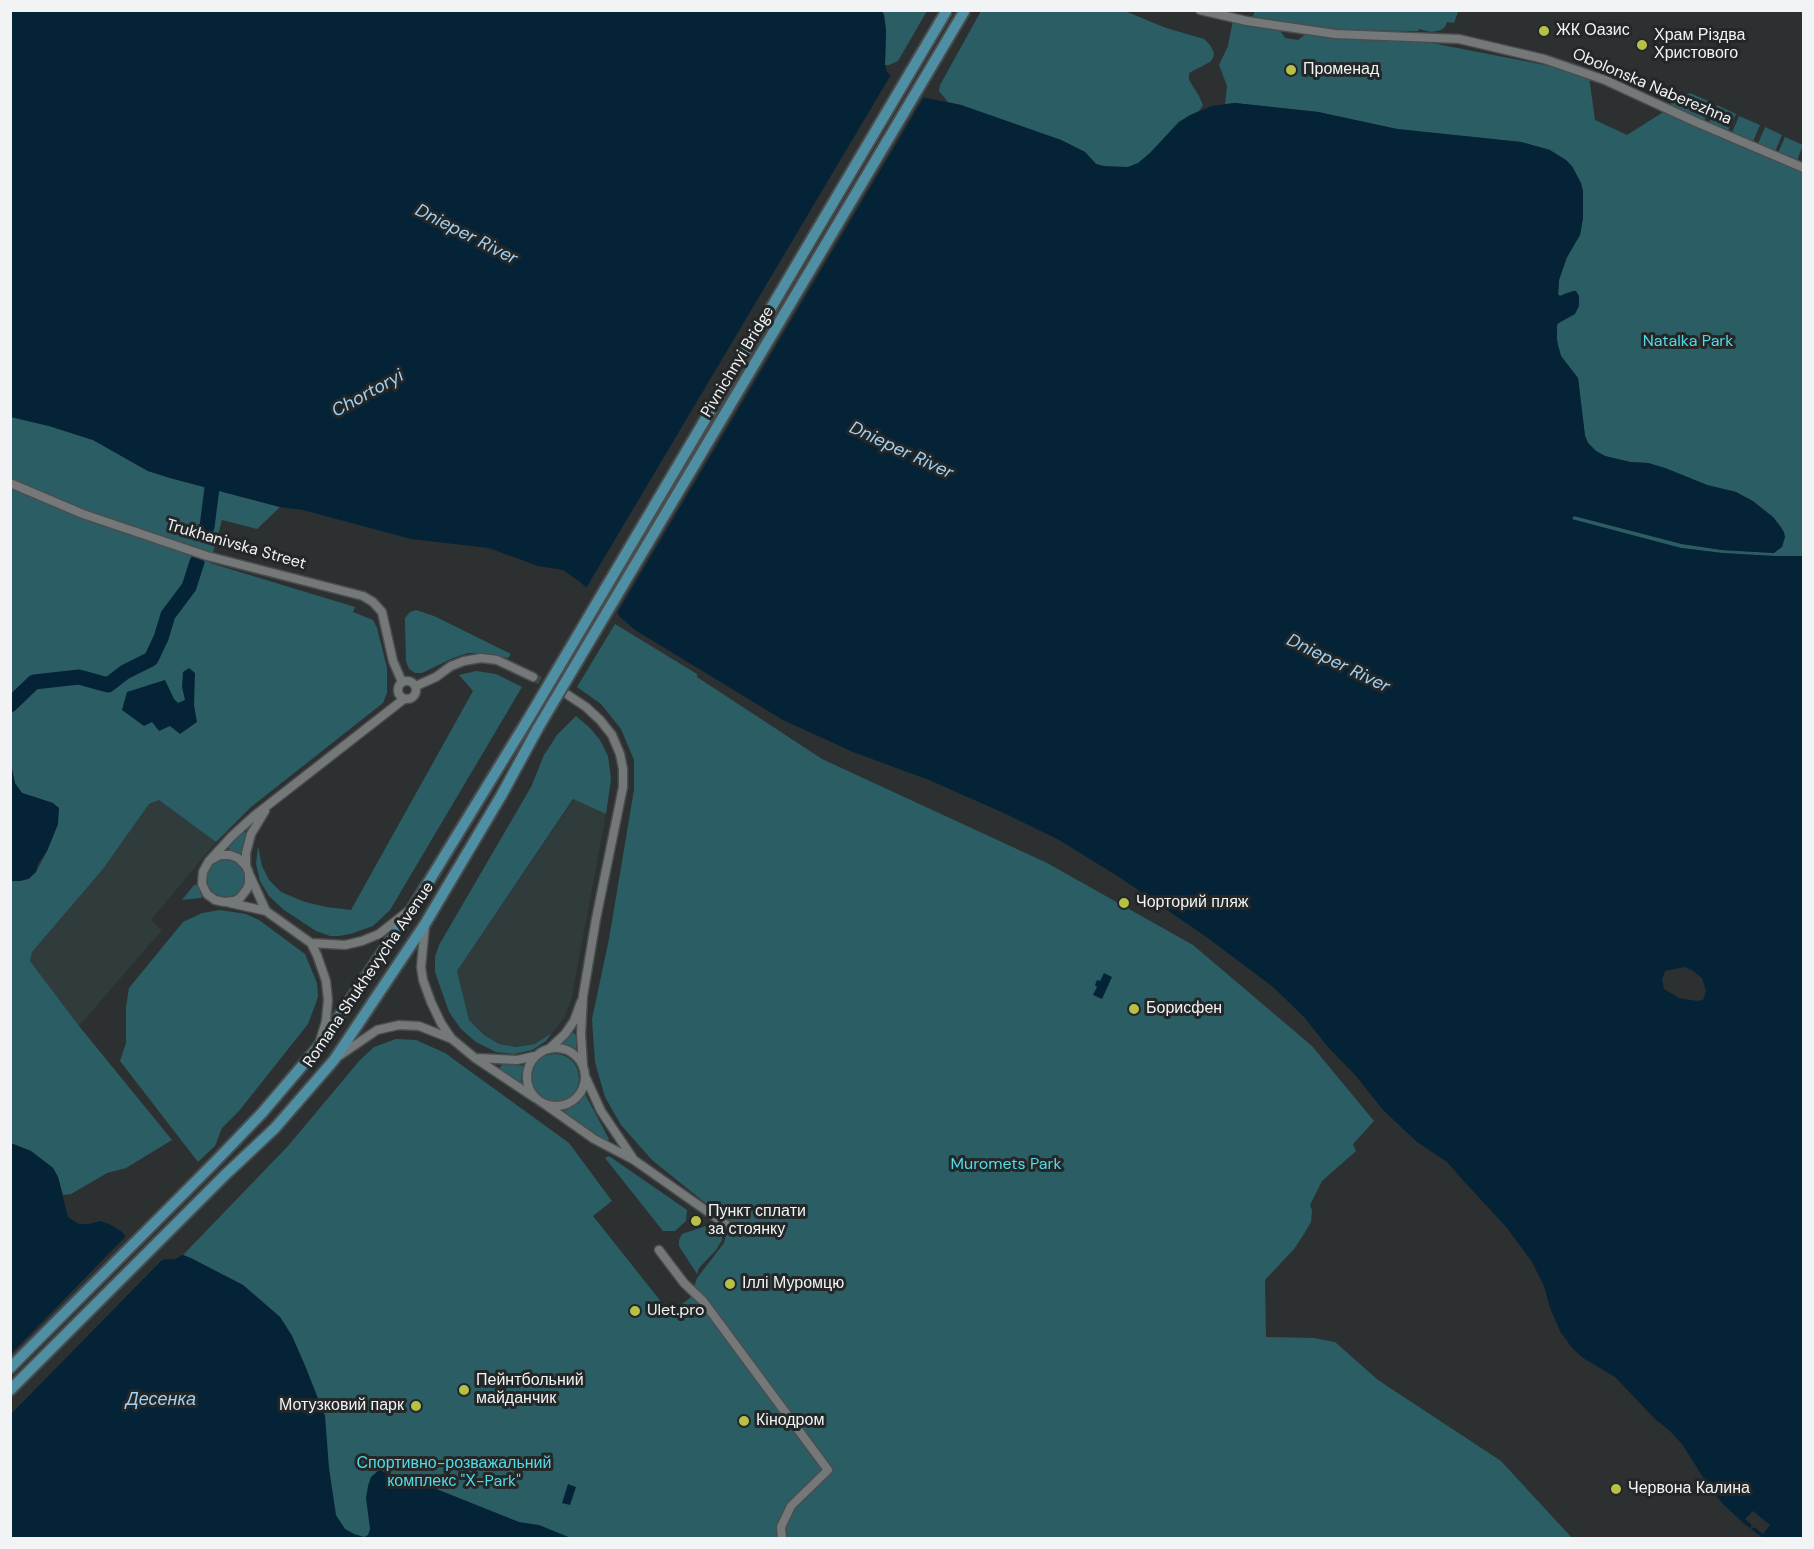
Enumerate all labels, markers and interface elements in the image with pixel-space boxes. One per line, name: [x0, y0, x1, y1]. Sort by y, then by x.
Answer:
place label: ЖК Оазис: [1556, 21, 1630, 41]
marker: ЖК Оазис: [1537, 24, 1551, 38]
place label: Храм Різдва Христового: [1654, 26, 1745, 64]
marker: Храм Різдва Христового: [1635, 38, 1649, 52]
street label: Obolonska Naberezhna: [1569, 45, 1735, 129]
place label: Променад: [1303, 60, 1379, 80]
marker: Променад: [1284, 63, 1298, 77]
water label: Dnieper River: [411, 200, 521, 270]
street label: Pivnichnyi Bridge: [697, 303, 779, 421]
park label: Natalka Park: [1643, 332, 1733, 352]
water label: Chortoryi: [328, 365, 408, 423]
water label: Dnieper River: [846, 418, 956, 484]
street label: Trukhanivska Street: [164, 516, 308, 574]
water label: Dnieper River: [1283, 630, 1393, 698]
street label: Romana Shukhevycha Avenue: [300, 879, 438, 1071]
place label: Чорторий пляж: [1136, 893, 1249, 913]
marker: Чорторий пляж: [1117, 896, 1131, 910]
place label: Борисфен: [1146, 999, 1222, 1019]
marker: Борисфен: [1127, 1002, 1141, 1016]
park label: Muromets Park: [951, 1155, 1061, 1175]
place label: Пункт сплати за стоянку: [708, 1202, 806, 1240]
marker: Пункт сплати за стоянку: [689, 1214, 703, 1228]
place label: Іллі Муромцю: [742, 1274, 844, 1294]
marker: Іллі Муромцю: [723, 1277, 737, 1291]
place label: Ulet.pro: [647, 1301, 704, 1321]
marker: Ulet.pro: [628, 1304, 642, 1318]
place label: Пейнтбольний майданчик: [476, 1371, 584, 1409]
marker: Пейнтбольний майданчик: [457, 1383, 471, 1397]
water label: Десенка: [126, 1389, 196, 1411]
place label: Мотузковий парк: [279, 1396, 404, 1416]
marker: Мотузковий парк: [409, 1399, 423, 1413]
place label: Кінодром: [756, 1411, 824, 1431]
marker: Кінодром: [737, 1414, 751, 1428]
park label: Спортивно-розважальний комплекс "Х-Park": [357, 1454, 551, 1492]
place label: Червона Калина: [1628, 1479, 1750, 1499]
marker: Червона Калина: [1609, 1482, 1623, 1496]

